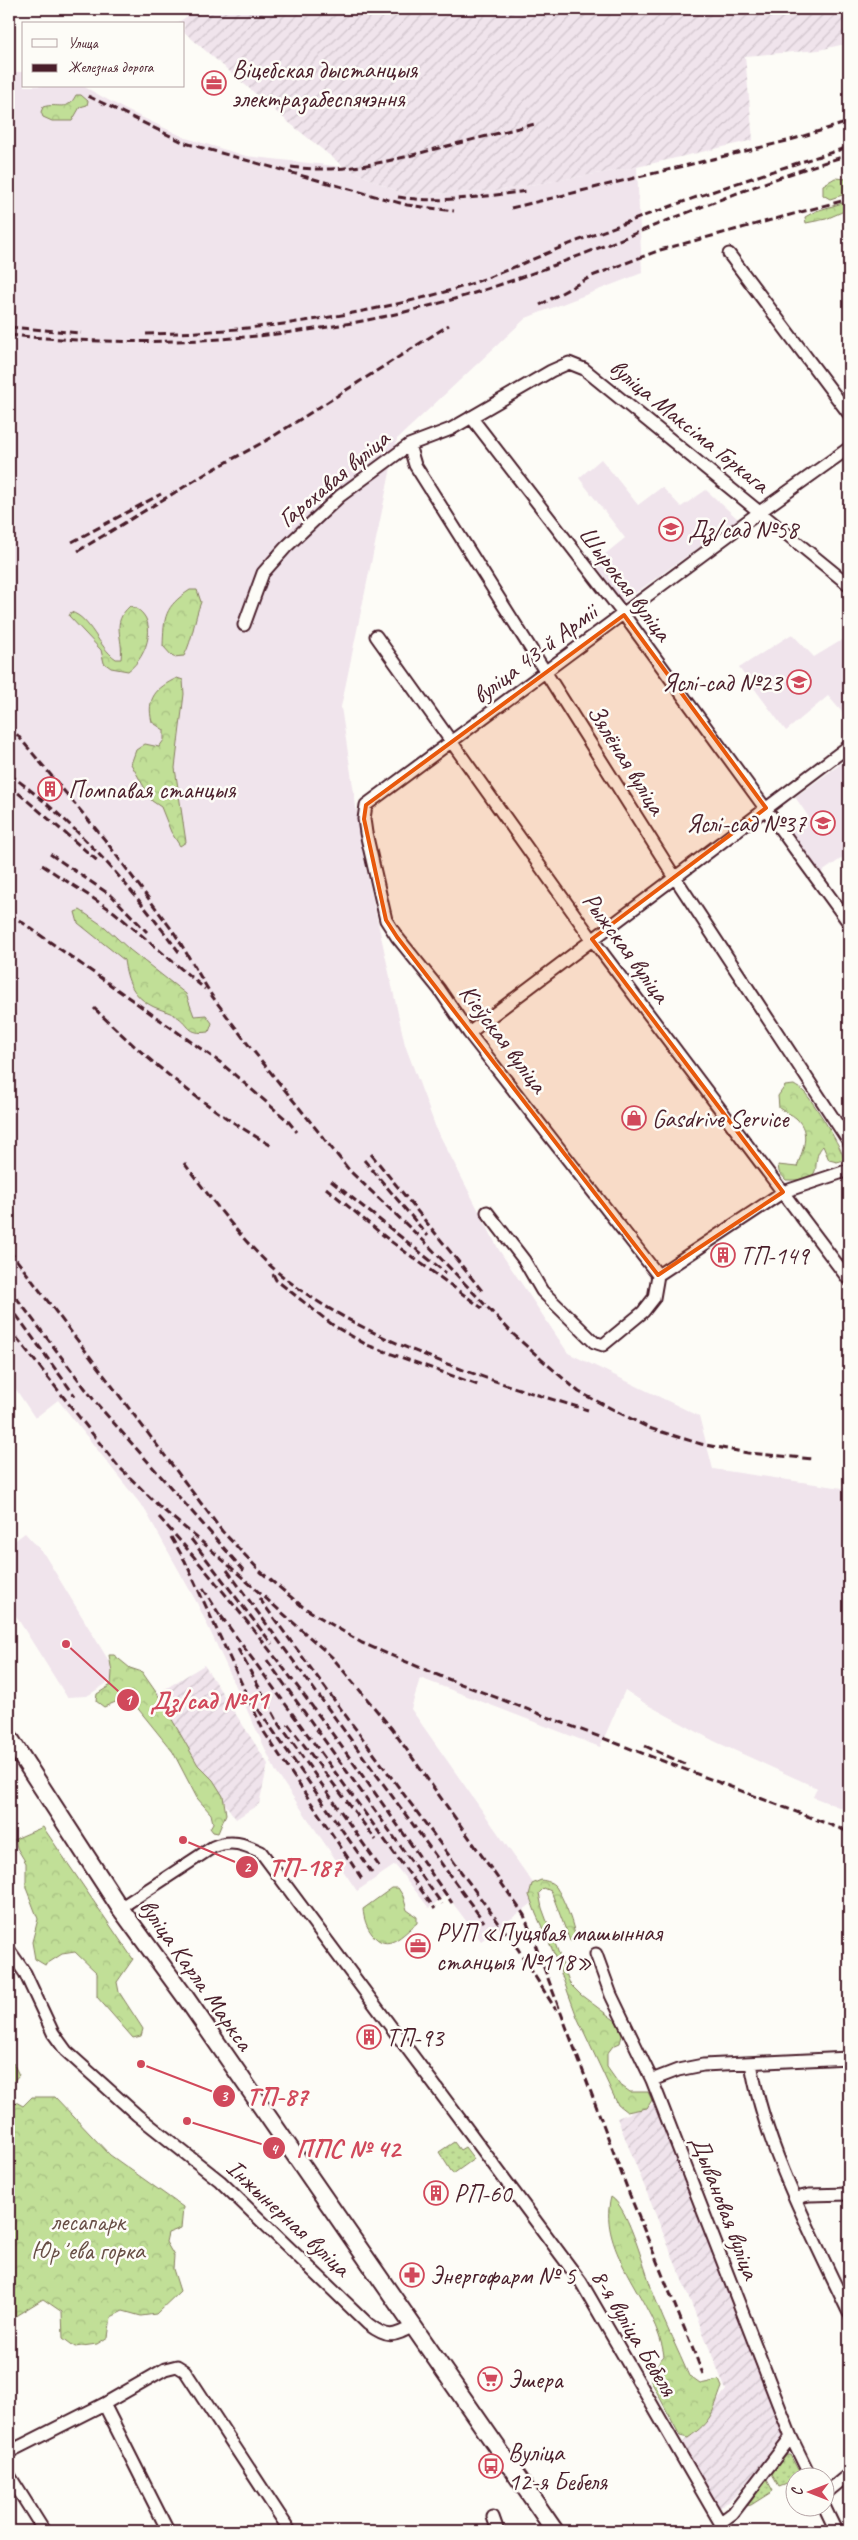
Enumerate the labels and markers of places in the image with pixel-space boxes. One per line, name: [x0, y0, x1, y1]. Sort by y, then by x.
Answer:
place label: Віцебская дыстанцыя электразабеспячэння: [232, 54, 418, 115]
office icon: Віцебская дыстанцыя электразабеспячэння: [201, 70, 227, 96]
place label: Дз/сад №58: [688, 514, 801, 547]
school or university icon: Дз/сад №58: [658, 516, 684, 542]
place label: Яслі-сад №23: [662, 667, 784, 699]
school or university icon: Яслі-сад №23: [786, 669, 812, 695]
place label: Помпавая станцыя: [68, 774, 237, 806]
building icon: Помпавая станцыя: [37, 776, 63, 802]
place label: Яслі-сад №37: [686, 808, 808, 840]
school or university icon: Яслі-сад №37: [810, 810, 836, 836]
place label: Gasdrive Service: [652, 1103, 790, 1135]
shop icon: Gasdrive Service: [621, 1105, 647, 1131]
place label: ТП-149: [740, 1240, 810, 1272]
building icon: ТП-149: [710, 1242, 736, 1268]
callout: Дз/сад №11: [115, 1679, 278, 1720]
callout: ТП-187: [234, 1846, 352, 1887]
place label: РУП «Пуцявая машынная станцыя №118»: [436, 1917, 664, 1978]
office icon: РУП «Пуцявая машынная станцыя №118»: [405, 1933, 431, 1959]
place label: ТП-93: [386, 2022, 445, 2054]
building icon: ТП-93: [356, 2024, 382, 2050]
callout: ТП-87: [212, 2075, 317, 2116]
callout: ППС № 42: [261, 2128, 410, 2169]
place label: РП-60: [454, 2178, 513, 2210]
building icon: РП-60: [423, 2180, 449, 2206]
place label: Энергофарм № 5: [430, 2260, 577, 2292]
pharmacy icon: Энергофарм № 5: [399, 2262, 425, 2288]
place label: Эшера: [508, 2364, 564, 2396]
supermarket icon: Эшера: [477, 2366, 503, 2392]
place label: Вуліца 12-я Бебеля: [508, 2437, 608, 2498]
bus stop icon: Вуліца 12-я Бебеля: [478, 2453, 504, 2479]

